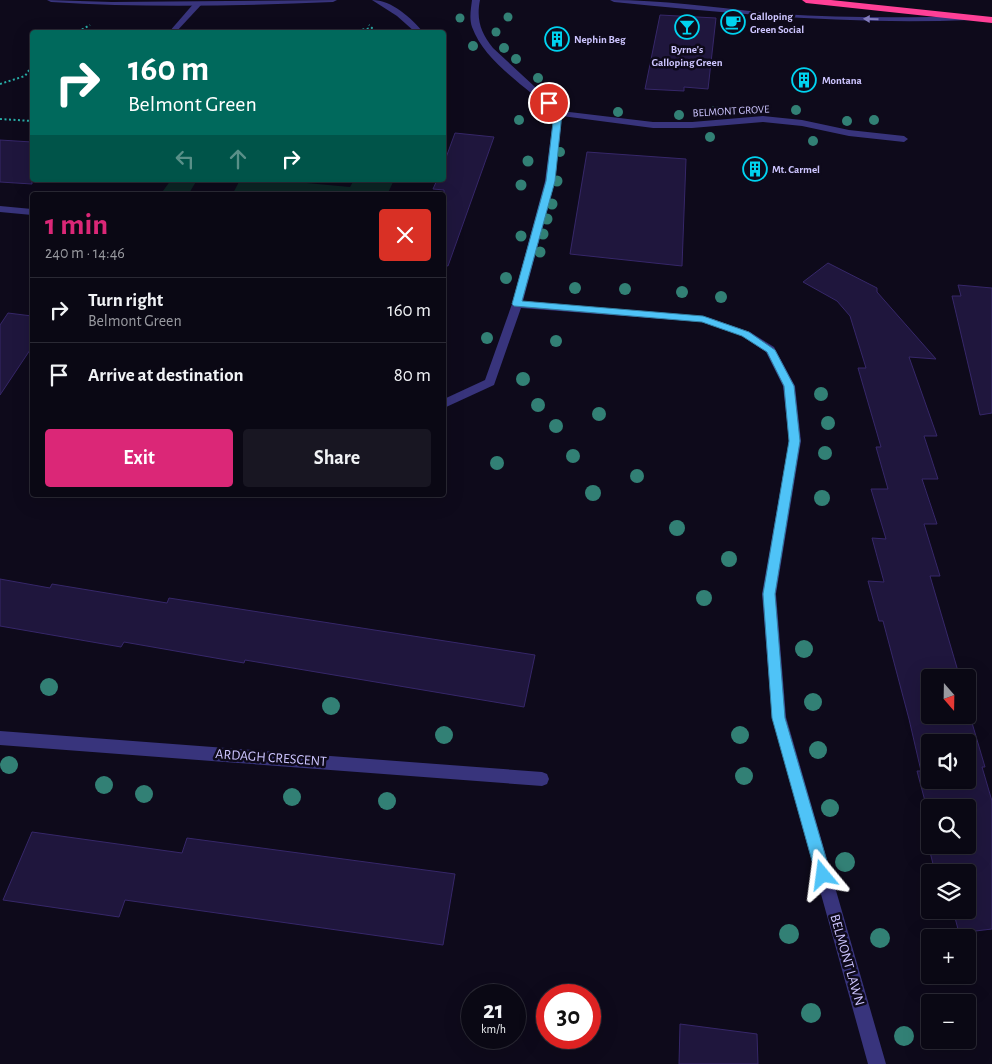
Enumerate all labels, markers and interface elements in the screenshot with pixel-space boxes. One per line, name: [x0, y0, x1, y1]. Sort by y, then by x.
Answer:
cafe icon: Galloping Green Social: [720, 9, 746, 35]
place label: Galloping Green Social: [750, 11, 804, 35]
bar icon: Byrne's Galloping Green: [674, 14, 700, 40]
one-way arrow: [863, 14, 879, 22]
building icon: Nephin Beg: [544, 26, 570, 52]
place label: Nephin Beg: [574, 34, 626, 45]
place label: Byrne's Galloping Green: [652, 44, 723, 68]
icon: right: [45, 50, 110, 115]
text: 160 m: [128, 52, 209, 87]
building icon: Montana: [791, 67, 817, 93]
place label: Montana: [822, 75, 863, 86]
pin: [528, 82, 570, 124]
icon: arrive: [535, 89, 563, 117]
text: Belmont Green: [128, 93, 257, 115]
street label: BELMONT GROVE: [692, 103, 770, 119]
icon: left: [171, 145, 199, 173]
icon: ahead: [224, 145, 252, 173]
icon: right: [277, 145, 305, 173]
building icon: Mt. Carmel: [742, 156, 768, 182]
place label: Mt. Carmel: [772, 164, 820, 175]
button: close: [379, 209, 431, 261]
text: 1 min: [45, 210, 108, 240]
text: 240 m · 14:46: [45, 245, 125, 261]
text: Turn right: [88, 291, 163, 310]
icon: right: [45, 296, 73, 324]
text: 160 m: [387, 301, 431, 320]
text: Belmont Green: [88, 313, 182, 329]
icon: arrive: [45, 361, 73, 389]
text: Arrive at destination: [88, 366, 244, 385]
text: 80 m: [394, 366, 431, 385]
button: Exit: [45, 429, 233, 487]
button: Share: [243, 429, 431, 487]
north arrow: [921, 669, 976, 724]
map controls: [921, 669, 976, 1049]
button: sound: [921, 734, 976, 789]
street label: ARDAGH CRESCENT: [215, 747, 327, 769]
button: search: [921, 799, 976, 854]
position arrow: [796, 848, 848, 900]
button: layers: [921, 864, 976, 919]
street label: BELMONT LAWN: [827, 913, 867, 1007]
button: +: [921, 929, 976, 984]
speed limit sign: 30: [536, 984, 601, 1049]
button: −: [921, 994, 976, 1049]
text: 21: [483, 998, 504, 1023]
text: km/h: [481, 1023, 506, 1035]

